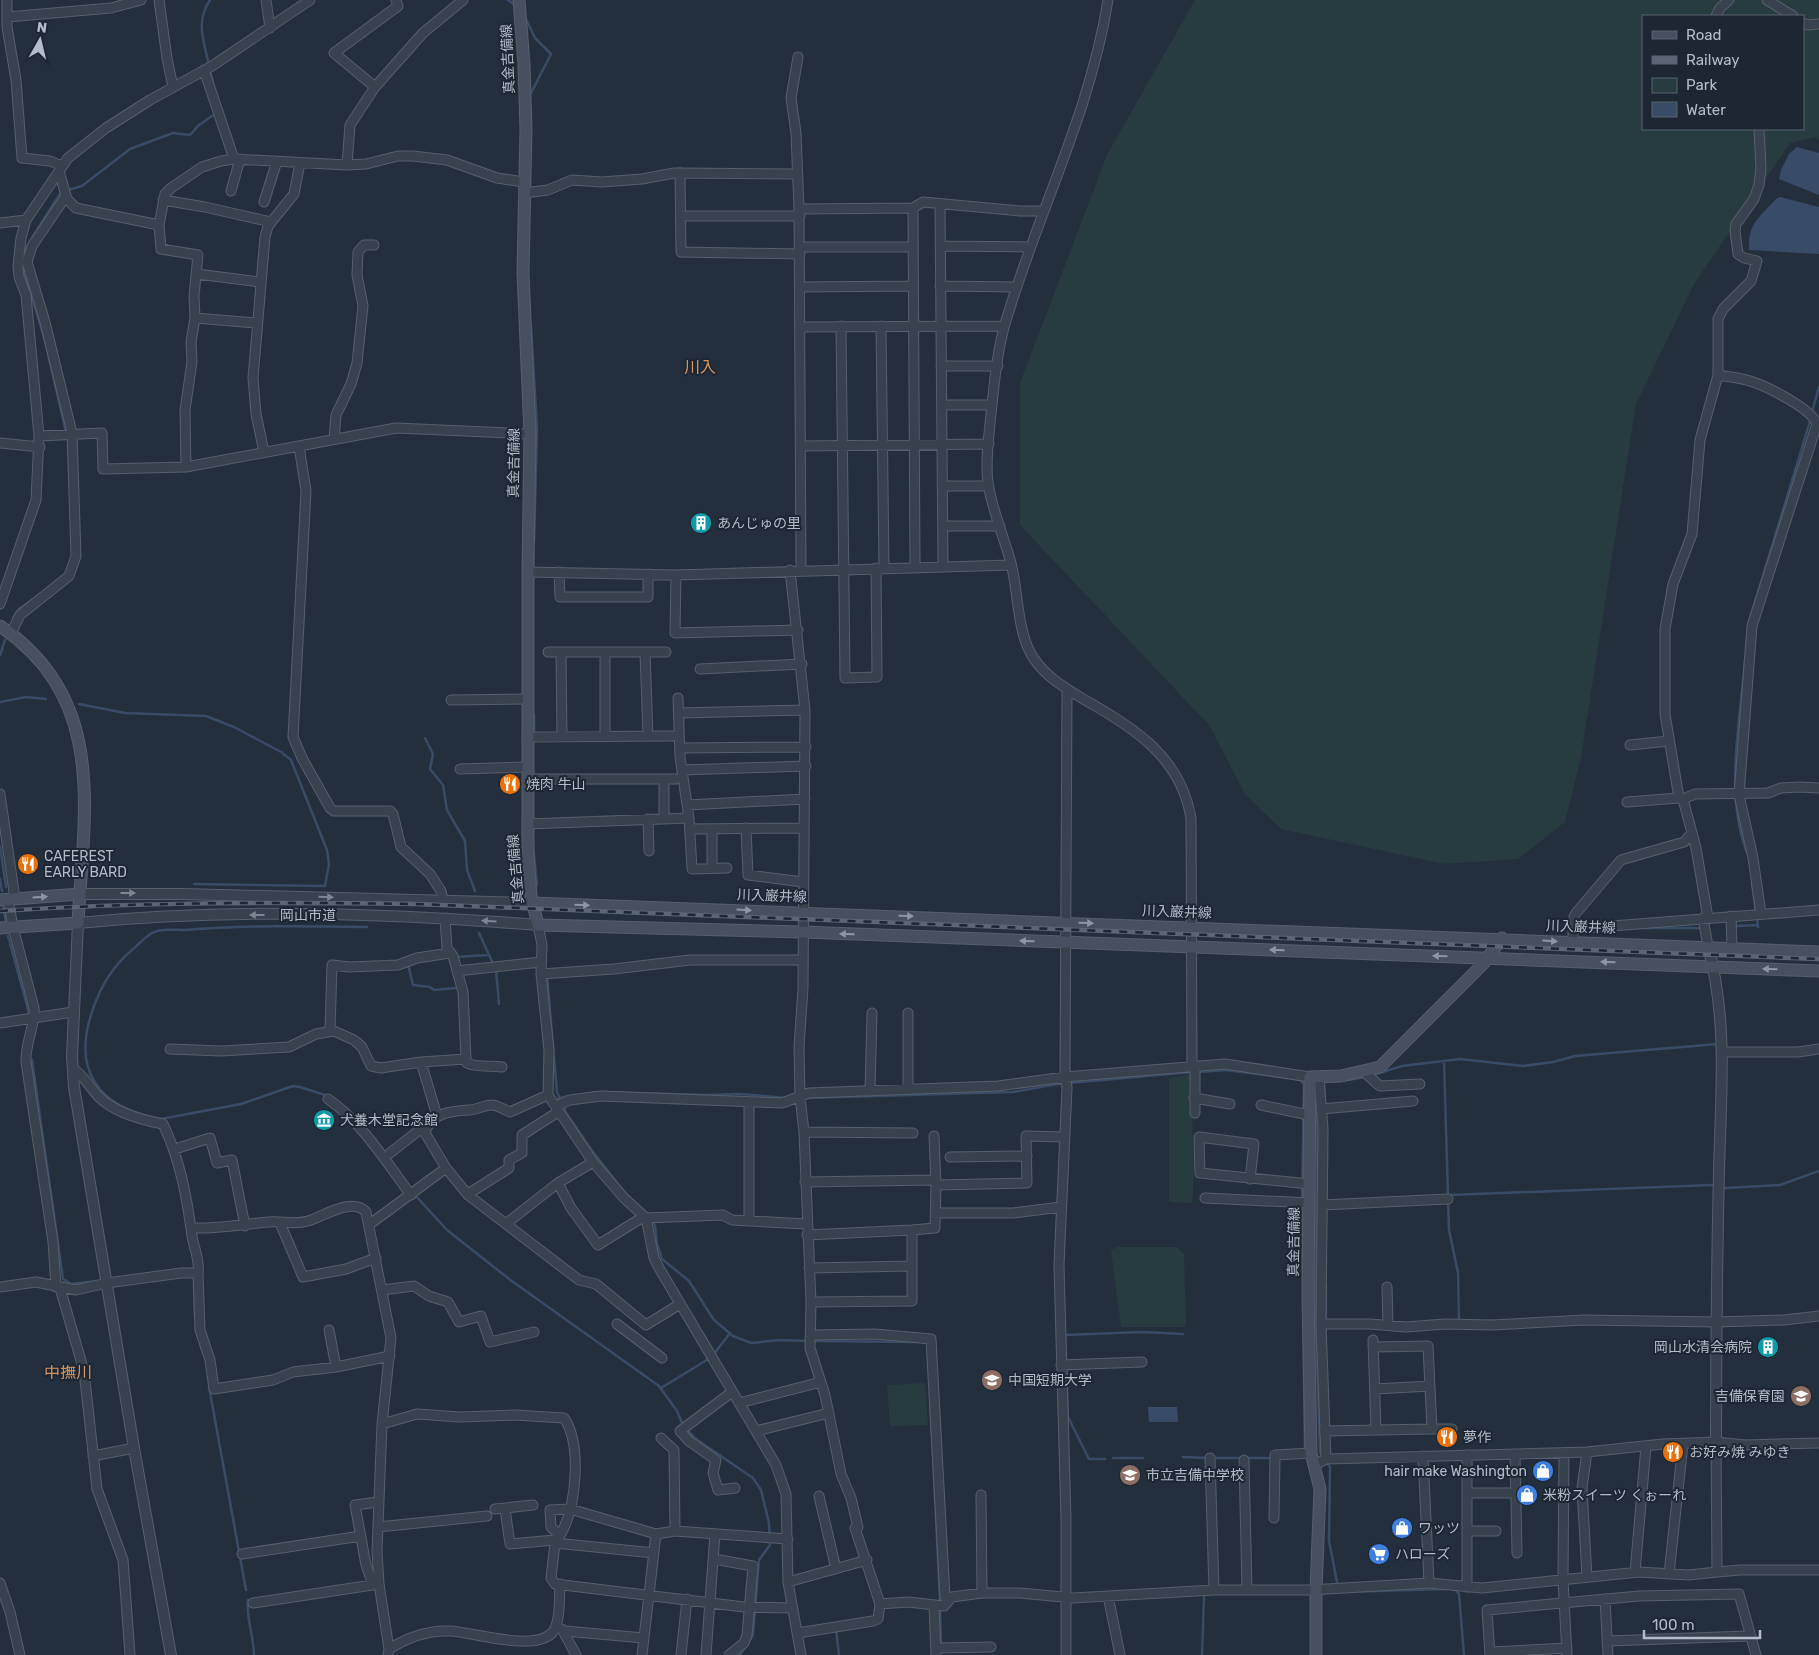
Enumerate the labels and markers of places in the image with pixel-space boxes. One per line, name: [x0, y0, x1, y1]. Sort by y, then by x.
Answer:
building icon: あんじゅの里: [689, 511, 713, 535]
place label: あんじゅの里: [717, 515, 801, 532]
restaurant icon: 焼肉 牛山: [498, 772, 522, 796]
place label: 焼肉 牛山: [526, 776, 585, 793]
place label: CAFEREST EARLY BARD: [44, 848, 127, 881]
restaurant icon: CAFEREST EARLY BARD: [16, 852, 40, 876]
museum icon: 犬養木堂記念館: [312, 1108, 336, 1132]
place label: 犬養木堂記念館: [340, 1112, 438, 1129]
building icon: 岡山水清会病院: [1756, 1335, 1780, 1359]
place label: 岡山水清会病院: [1654, 1339, 1752, 1356]
school or university icon: 中国短期大学: [980, 1368, 1004, 1392]
place label: 中国短期大学: [1008, 1372, 1092, 1389]
school or university icon: 吉備保育園: [1789, 1384, 1813, 1408]
place label: 吉備保育園: [1715, 1388, 1785, 1405]
restaurant icon: 夢作: [1435, 1425, 1459, 1449]
place label: 夢作: [1463, 1429, 1491, 1446]
restaurant icon: お好み焼 みゆき: [1661, 1440, 1685, 1464]
place label: お好み焼 みゆき: [1689, 1444, 1790, 1461]
shop icon: hair make Washington: [1531, 1459, 1555, 1483]
school or university icon: 市立吉備中学校: [1118, 1463, 1142, 1487]
place label: hair make Washington: [1384, 1463, 1527, 1480]
place label: 市立吉備中学校: [1146, 1467, 1244, 1484]
shop icon: 米粉スイーツ くぉーれ: [1515, 1483, 1539, 1507]
place label: 米粉スイーツ くぉーれ: [1543, 1487, 1686, 1504]
shop icon: ワッツ: [1390, 1516, 1414, 1540]
place label: ワッツ: [1418, 1520, 1460, 1537]
supermarket icon: ハローズ: [1367, 1542, 1391, 1566]
place label: ハローズ: [1395, 1546, 1450, 1563]

